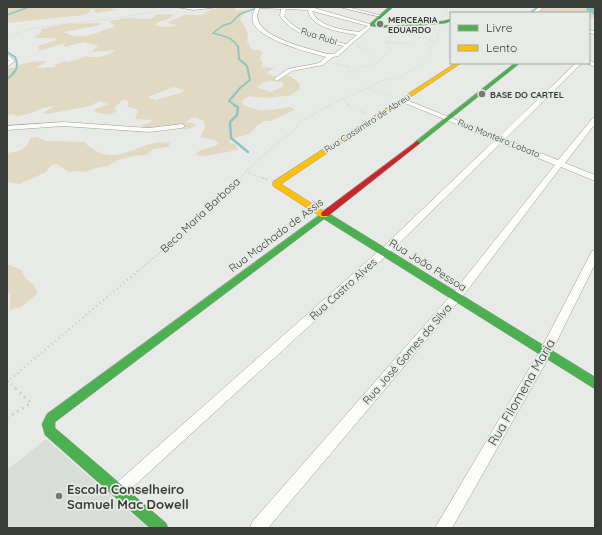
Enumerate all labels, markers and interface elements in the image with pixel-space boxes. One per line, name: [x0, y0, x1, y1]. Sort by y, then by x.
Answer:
legend: [450, 12, 590, 64]
place label: MERCEARIA EDUARDO: [388, 14, 438, 35]
marker: MERCEARIA EDUARDO: [375, 19, 385, 29]
text: Livre: [486, 20, 513, 35]
street label: Rua Rubi: [300, 25, 339, 47]
text: Lento: [486, 40, 517, 55]
marker: BASE DO CARTEL: [477, 89, 487, 99]
place label: BASE DO CARTEL: [490, 89, 564, 100]
street label: Rua Cassimiro de Abreu: [322, 91, 412, 155]
street label: Rua Monteiro Lobato: [456, 116, 542, 160]
street label: Beco Maria Barbosa: [157, 174, 243, 256]
street label: Rua Machado de Assis: [226, 195, 326, 275]
street label: Rua João Pessoa: [387, 236, 469, 294]
street label: Rua Castro Alves: [306, 255, 380, 323]
street label: Rua José Gomes da Silva: [359, 301, 455, 407]
street label: Rua Filomena Maria: [484, 336, 558, 448]
place label: Escola Conselheiro Samuel Mac Dowell: [67, 481, 189, 512]
marker: Escola Conselheiro Samuel Mac Dowell: [54, 491, 64, 501]

